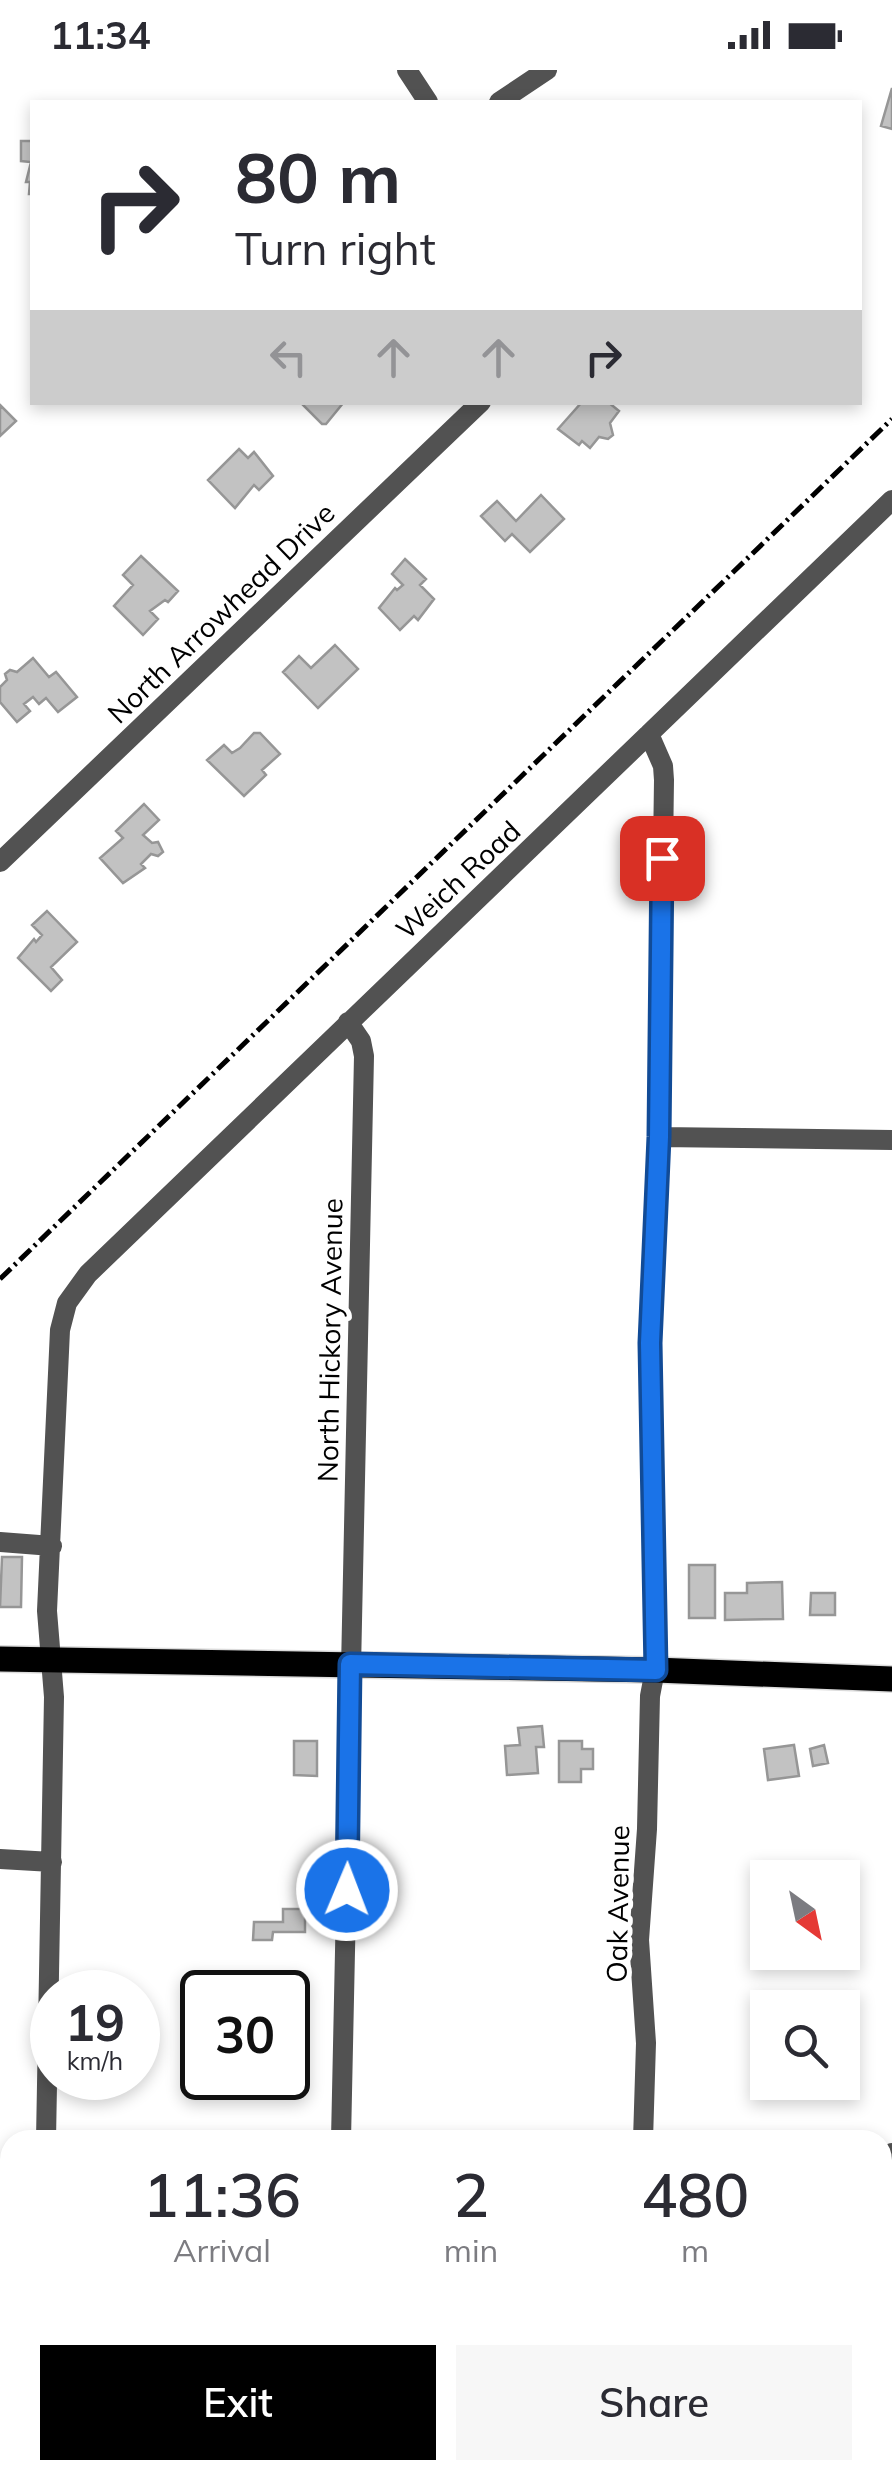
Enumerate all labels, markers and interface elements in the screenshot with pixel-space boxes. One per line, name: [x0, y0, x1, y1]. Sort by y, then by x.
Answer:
text: 11:34: [50, 11, 151, 59]
text: 80 m: [235, 133, 401, 221]
icon: right: [70, 140, 200, 270]
text: Turn right: [235, 220, 436, 276]
icon: left: [261, 330, 316, 385]
icon: ahead: [366, 330, 421, 385]
icon: ahead: [471, 330, 526, 385]
icon: right: [576, 330, 631, 385]
street label: North Arrowhead Drive: [100, 495, 342, 730]
street label: Weich Road: [388, 813, 527, 946]
pin: [620, 816, 705, 901]
icon: arrive: [635, 831, 690, 886]
street label: North Hickory Avenue: [310, 1198, 349, 1482]
street label: Oak Avenue: [599, 1825, 636, 1983]
position arrow: [295, 1838, 399, 1942]
north arrow: [750, 1860, 860, 1970]
map controls: [750, 1860, 860, 2100]
speed limit sign: 30: [180, 1970, 310, 2100]
button: search: [750, 1990, 860, 2100]
text: 19: [65, 1991, 125, 2054]
text: km/h: [67, 2045, 123, 2076]
text: 11:36: [143, 2157, 301, 2232]
text: 2: [453, 2157, 489, 2232]
text: 480: [641, 2157, 749, 2232]
text: Arrival: [173, 2230, 271, 2270]
text: min: [444, 2230, 498, 2270]
text: m: [681, 2230, 709, 2270]
button: Exit: [40, 2345, 436, 2460]
button: Share: [456, 2345, 852, 2460]

